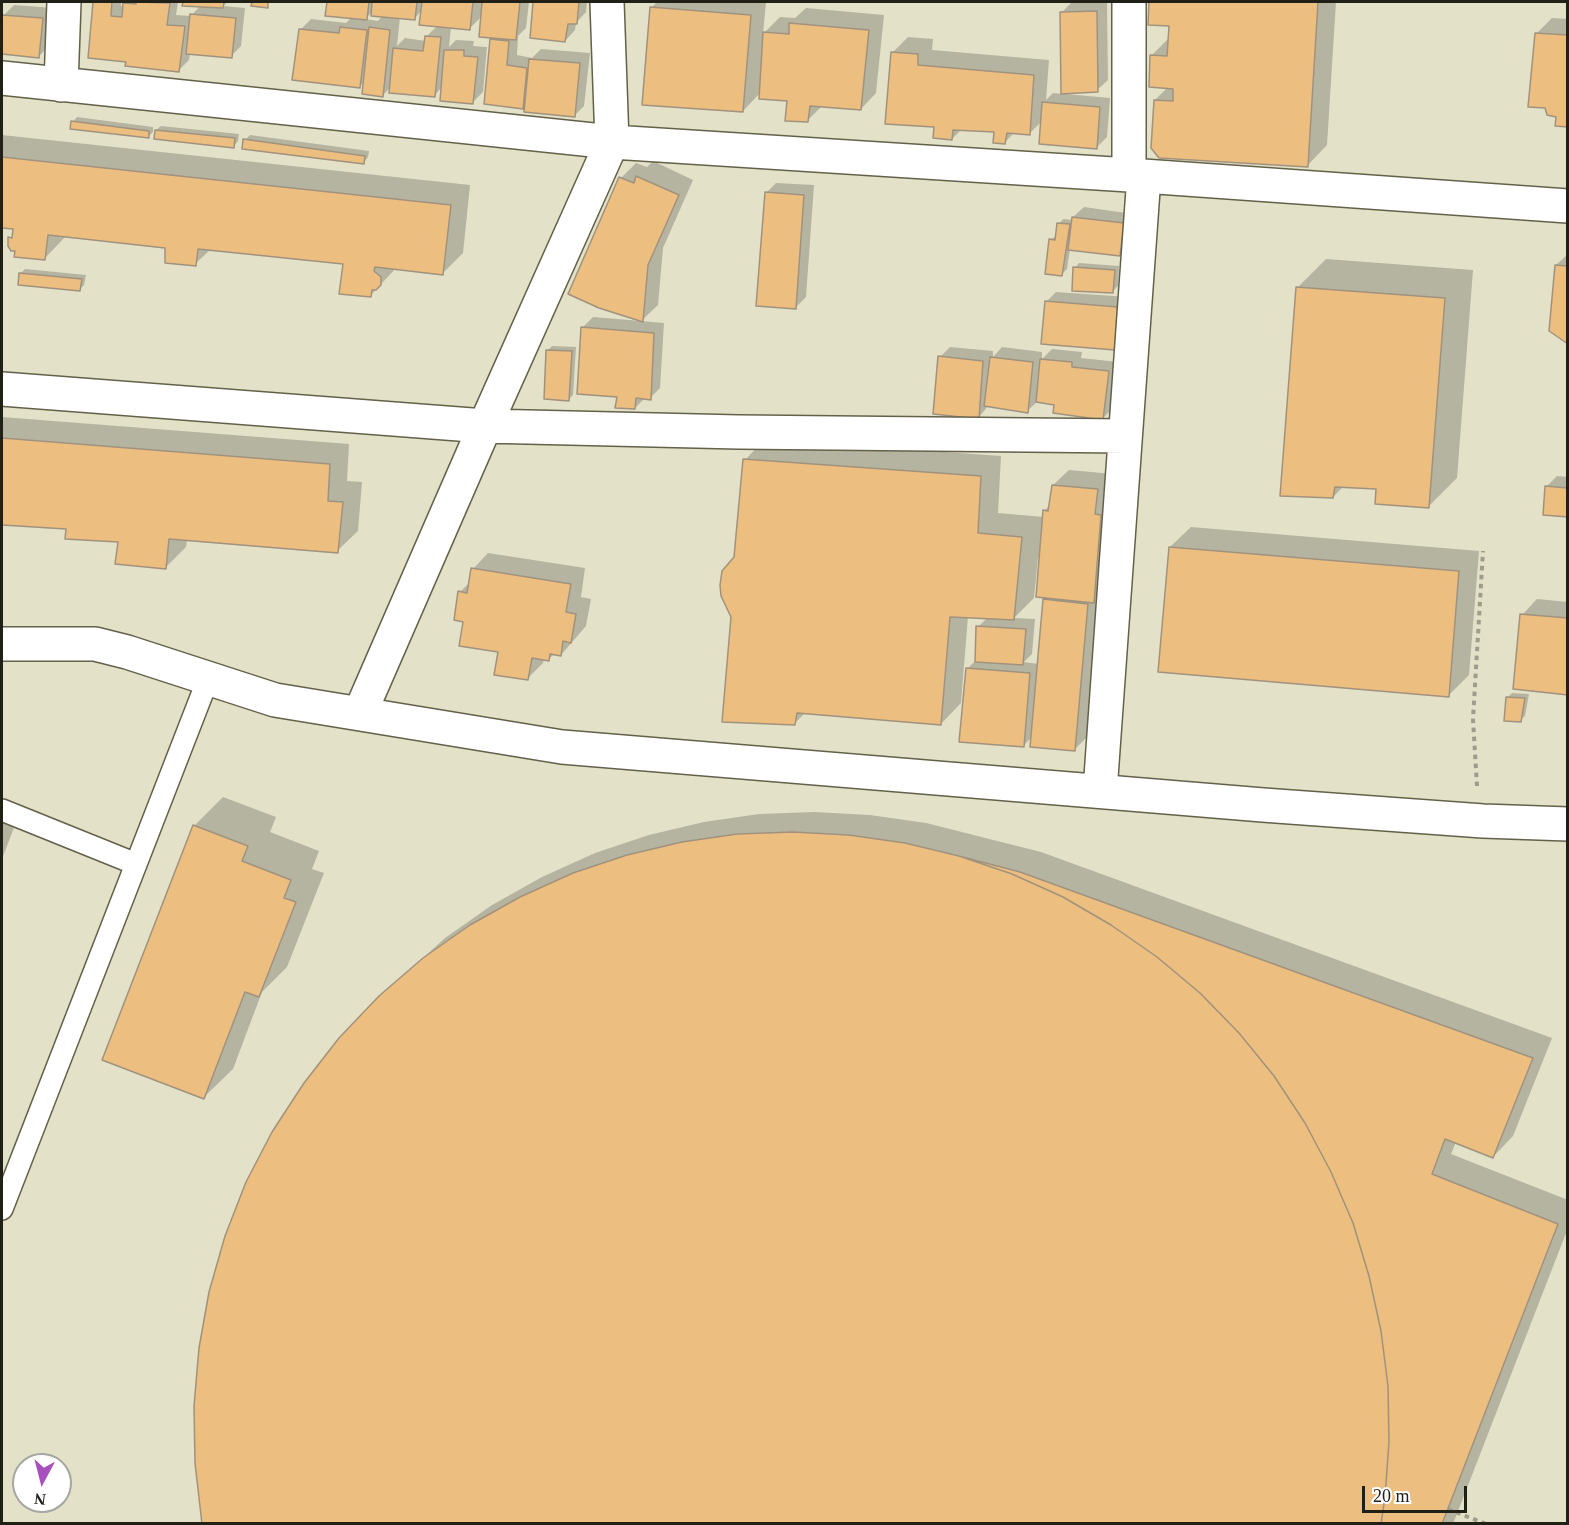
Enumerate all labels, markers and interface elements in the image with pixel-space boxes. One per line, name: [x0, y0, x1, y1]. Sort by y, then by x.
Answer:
north arrow: [12, 1453, 72, 1513]
scale bar: [1365, 1474, 1470, 1512]
text: 20 m: [1373, 1486, 1410, 1506]
text: N: [33, 1490, 47, 1509]

